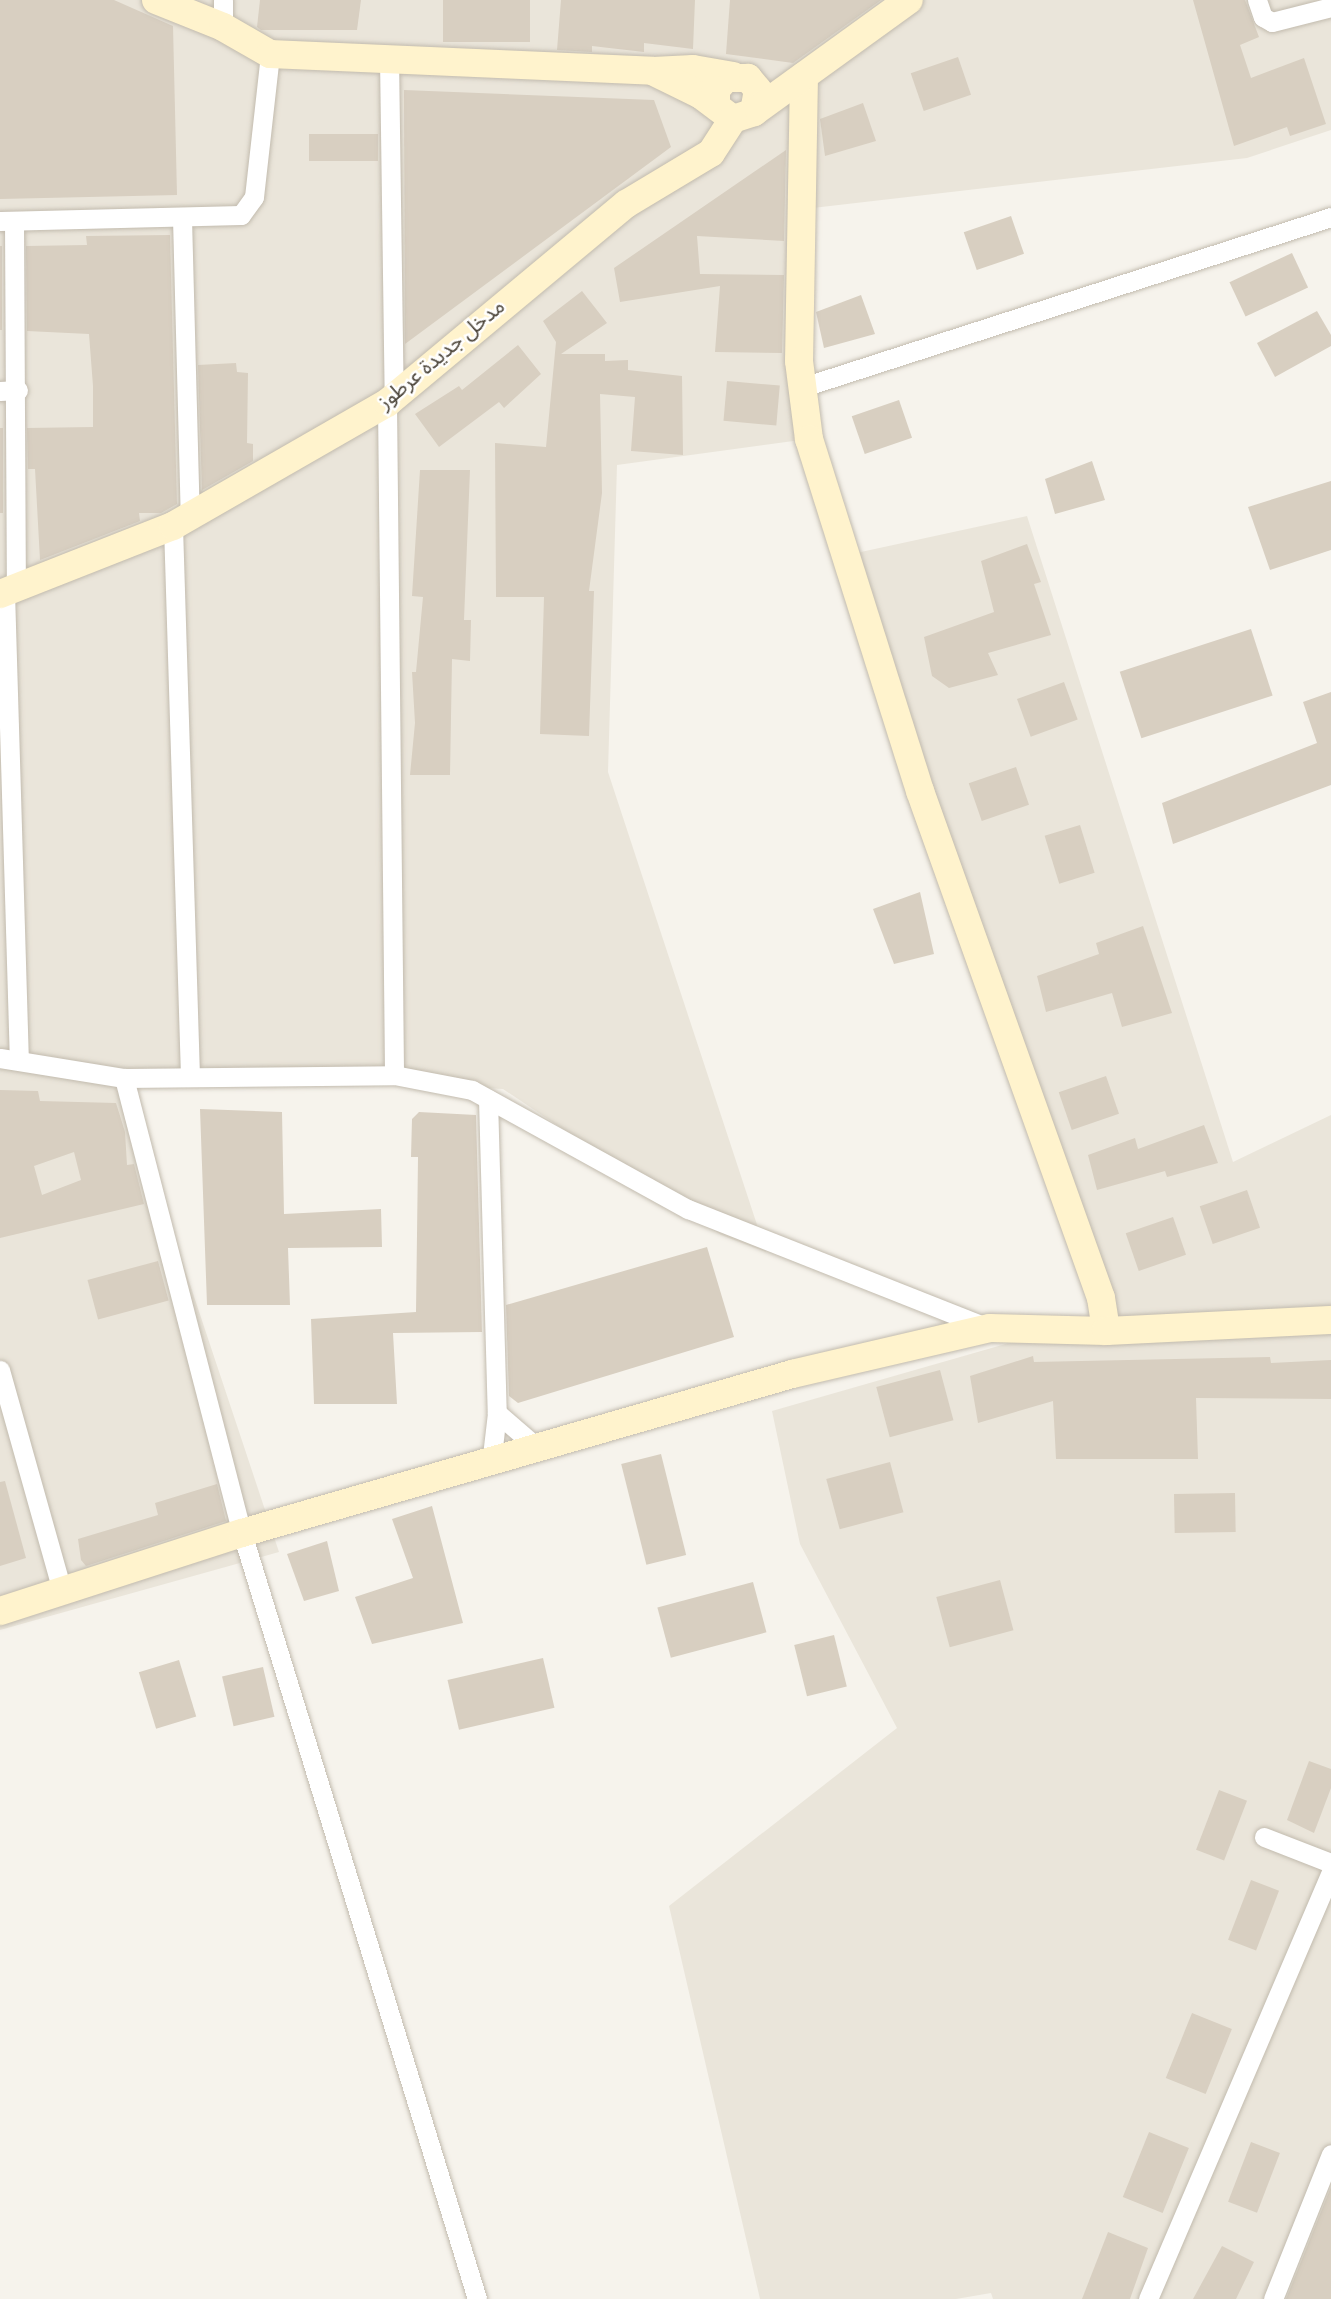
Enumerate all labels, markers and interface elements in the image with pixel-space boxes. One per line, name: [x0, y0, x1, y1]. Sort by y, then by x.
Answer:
street label: مدخل جديدة عرطوز: [372, 293, 510, 415]

